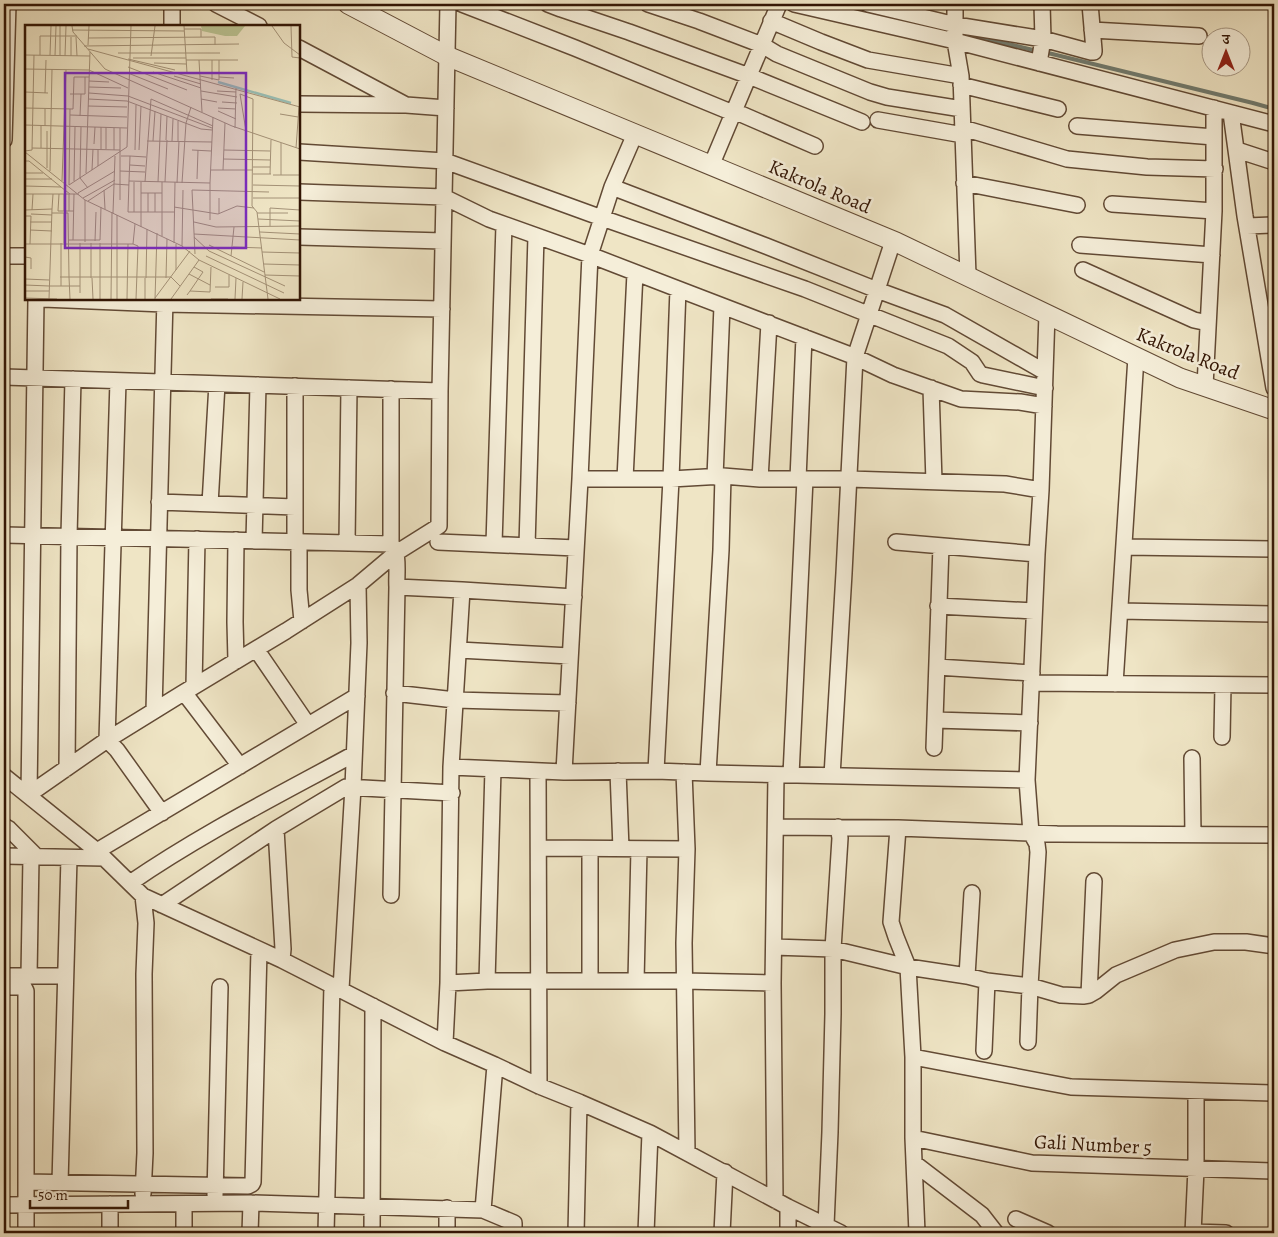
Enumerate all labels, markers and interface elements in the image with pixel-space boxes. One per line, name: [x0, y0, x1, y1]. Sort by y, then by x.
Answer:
inset map: [25, 25, 300, 300]
north arrow: [1200, 28, 1250, 78]
text: उ: [1221, 30, 1230, 49]
street label: Kakrola Road: [764, 153, 875, 220]
street label: Kakrola Road: [1132, 321, 1244, 386]
street label: Gali Number 5: [1033, 1128, 1153, 1161]
scale bar: [30, 1177, 128, 1209]
text: 50 m: [38, 1185, 68, 1205]

